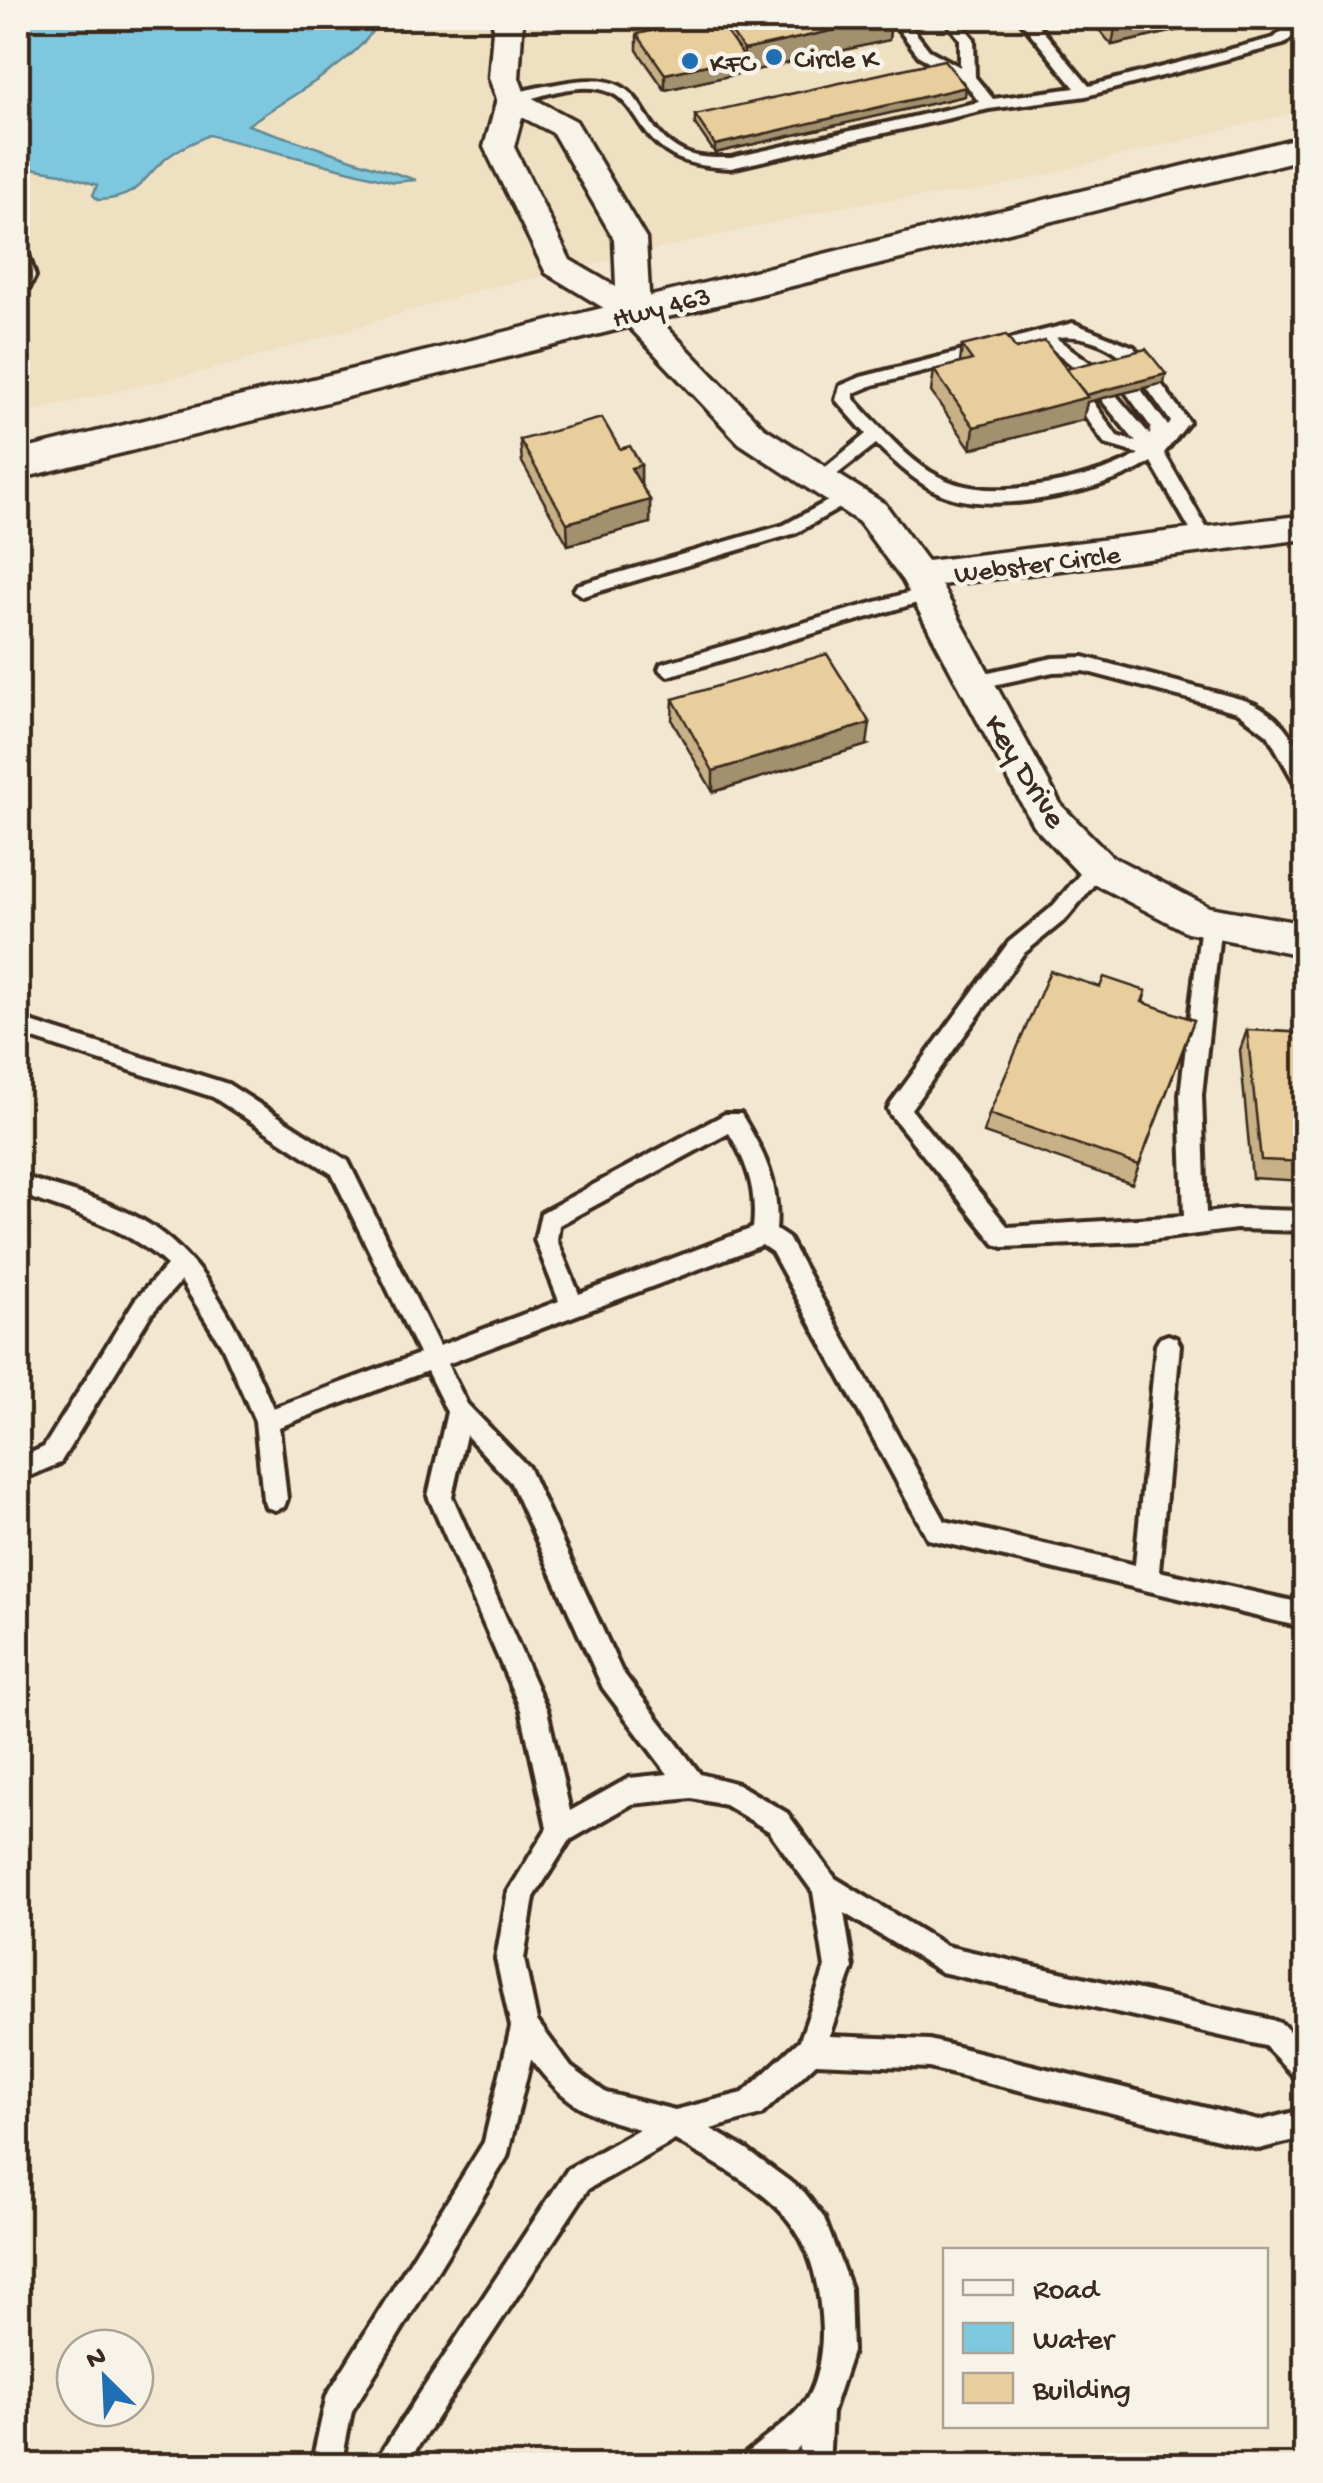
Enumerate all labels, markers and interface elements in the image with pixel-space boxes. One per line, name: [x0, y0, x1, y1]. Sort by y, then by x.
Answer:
place label: Circle K: [794, 45, 880, 78]
marker: Circle K: [763, 46, 785, 68]
place label: KFC: [710, 49, 757, 82]
marker: KFC: [679, 50, 701, 72]
street label: Hwy 463: [610, 281, 715, 337]
street label: Webster Circle: [953, 540, 1123, 593]
street label: Key Drive: [973, 709, 1073, 837]
legend: [943, 2248, 1268, 2428]
text: Road: [1033, 2275, 1101, 2310]
text: Water: [1033, 2325, 1116, 2360]
north arrow: [55, 2328, 155, 2428]
text: N: [82, 2340, 112, 2378]
text: Building: [1032, 2375, 1131, 2410]

